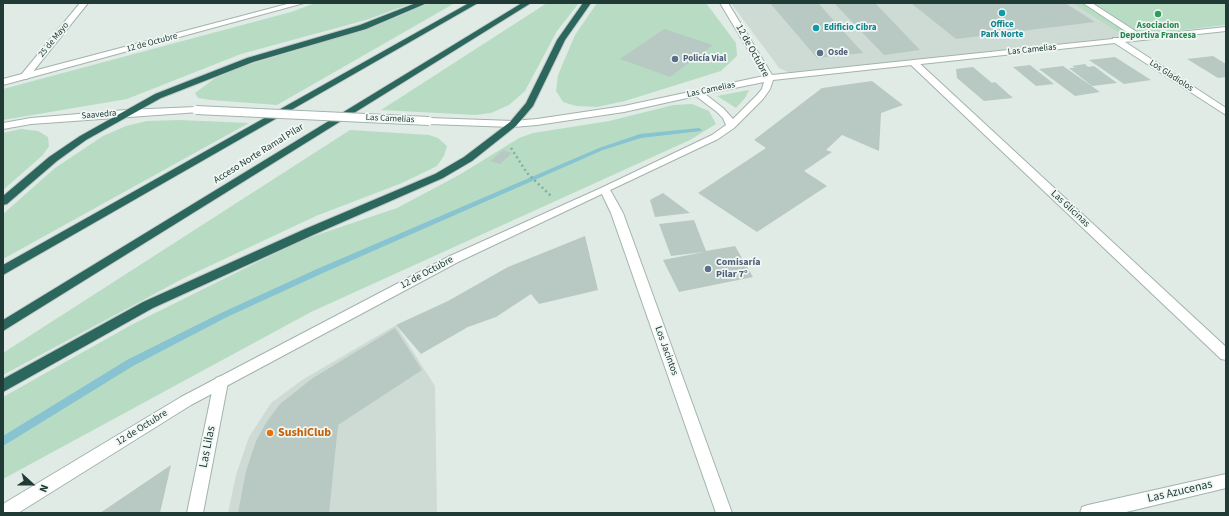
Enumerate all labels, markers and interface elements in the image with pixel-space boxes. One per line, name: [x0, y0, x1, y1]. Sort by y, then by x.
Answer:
marker: Office Park Norte: [997, 8, 1007, 18]
marker: Asociacion Deportiva Francesa: [1153, 9, 1163, 19]
street label: 25 de Mayo: [37, 20, 71, 60]
place label: Office Park Norte: [981, 20, 1023, 41]
place label: Asociacion Deportiva Francesa: [1120, 21, 1196, 42]
street label: 12 de Octubre: [733, 23, 771, 79]
marker: Edificio Cibra: [811, 23, 821, 33]
place label: Edificio Cibra: [824, 23, 876, 33]
street label: 12 de Octubre: [125, 31, 179, 55]
street label: Las Camelias: [1007, 42, 1057, 58]
marker: Osde: [815, 48, 825, 58]
place label: Osde: [828, 48, 848, 58]
marker: Policía Vial: [670, 54, 680, 64]
place label: Policía Vial: [683, 54, 726, 64]
street label: Los Gladiolos: [1147, 58, 1195, 94]
street label: Las Camelias: [686, 80, 736, 100]
street label: Saavedra: [81, 108, 117, 122]
street label: Las Camelias: [365, 112, 415, 126]
street label: Acceso Norte Ramal Pilar: [212, 121, 306, 187]
street label: Las Glicinas: [1048, 188, 1092, 230]
street label: 12 de Octubre: [398, 254, 456, 292]
place label: Comisaría Pilar 7°: [716, 257, 760, 280]
marker: Comisaría Pilar 7°: [703, 264, 713, 274]
street label: Los Jacintos: [652, 325, 680, 377]
street label: 12 de Octubre: [114, 407, 170, 449]
street label: Las Lilas: [197, 425, 219, 469]
place label: SushiClub: [278, 426, 331, 440]
marker: SushiClub: [265, 428, 275, 438]
north arrow: [12, 464, 52, 504]
street label: Las Azucenas: [1146, 478, 1214, 506]
text: N: [35, 482, 52, 495]

